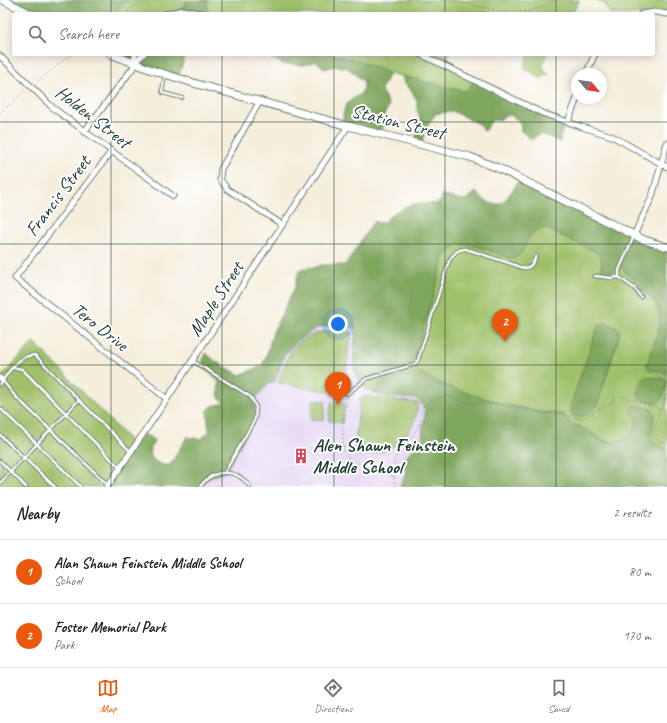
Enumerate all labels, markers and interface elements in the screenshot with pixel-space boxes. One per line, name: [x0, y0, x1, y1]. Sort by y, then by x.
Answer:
search box: [12, 12, 655, 56]
icon: search: [26, 23, 48, 45]
text: Search here: [58, 25, 119, 44]
north arrow: [571, 68, 607, 104]
street label: Holden Street: [51, 80, 138, 155]
street label: Station Street: [349, 99, 450, 146]
street label: Francis Street: [20, 150, 97, 241]
street label: Maple Street: [183, 256, 250, 341]
street label: Tero Drive: [67, 297, 134, 358]
pin: 2: [492, 309, 518, 342]
your location: [328, 314, 348, 334]
pin: 1: [325, 372, 351, 405]
place label: Alen Shawn Feinstein Middle School: [313, 433, 456, 479]
building icon: Alen Shawn Feinstein Middle School: [292, 447, 310, 465]
text: Nearby: [16, 503, 59, 524]
text: 2 results: [613, 505, 651, 521]
text: Alan Shawn Feinstein Middle School: [54, 554, 241, 573]
text: 1: [26, 564, 32, 580]
text: 80 m: [629, 564, 651, 580]
text: School: [54, 573, 82, 589]
text: Foster Memorial Park: [54, 618, 166, 637]
text: 2: [26, 628, 32, 644]
text: 170 m: [623, 628, 651, 644]
text: Park: [54, 637, 75, 653]
tab: Map: [97, 677, 119, 715]
tab: Directions: [314, 677, 353, 715]
tab: Saved: [548, 677, 570, 715]

